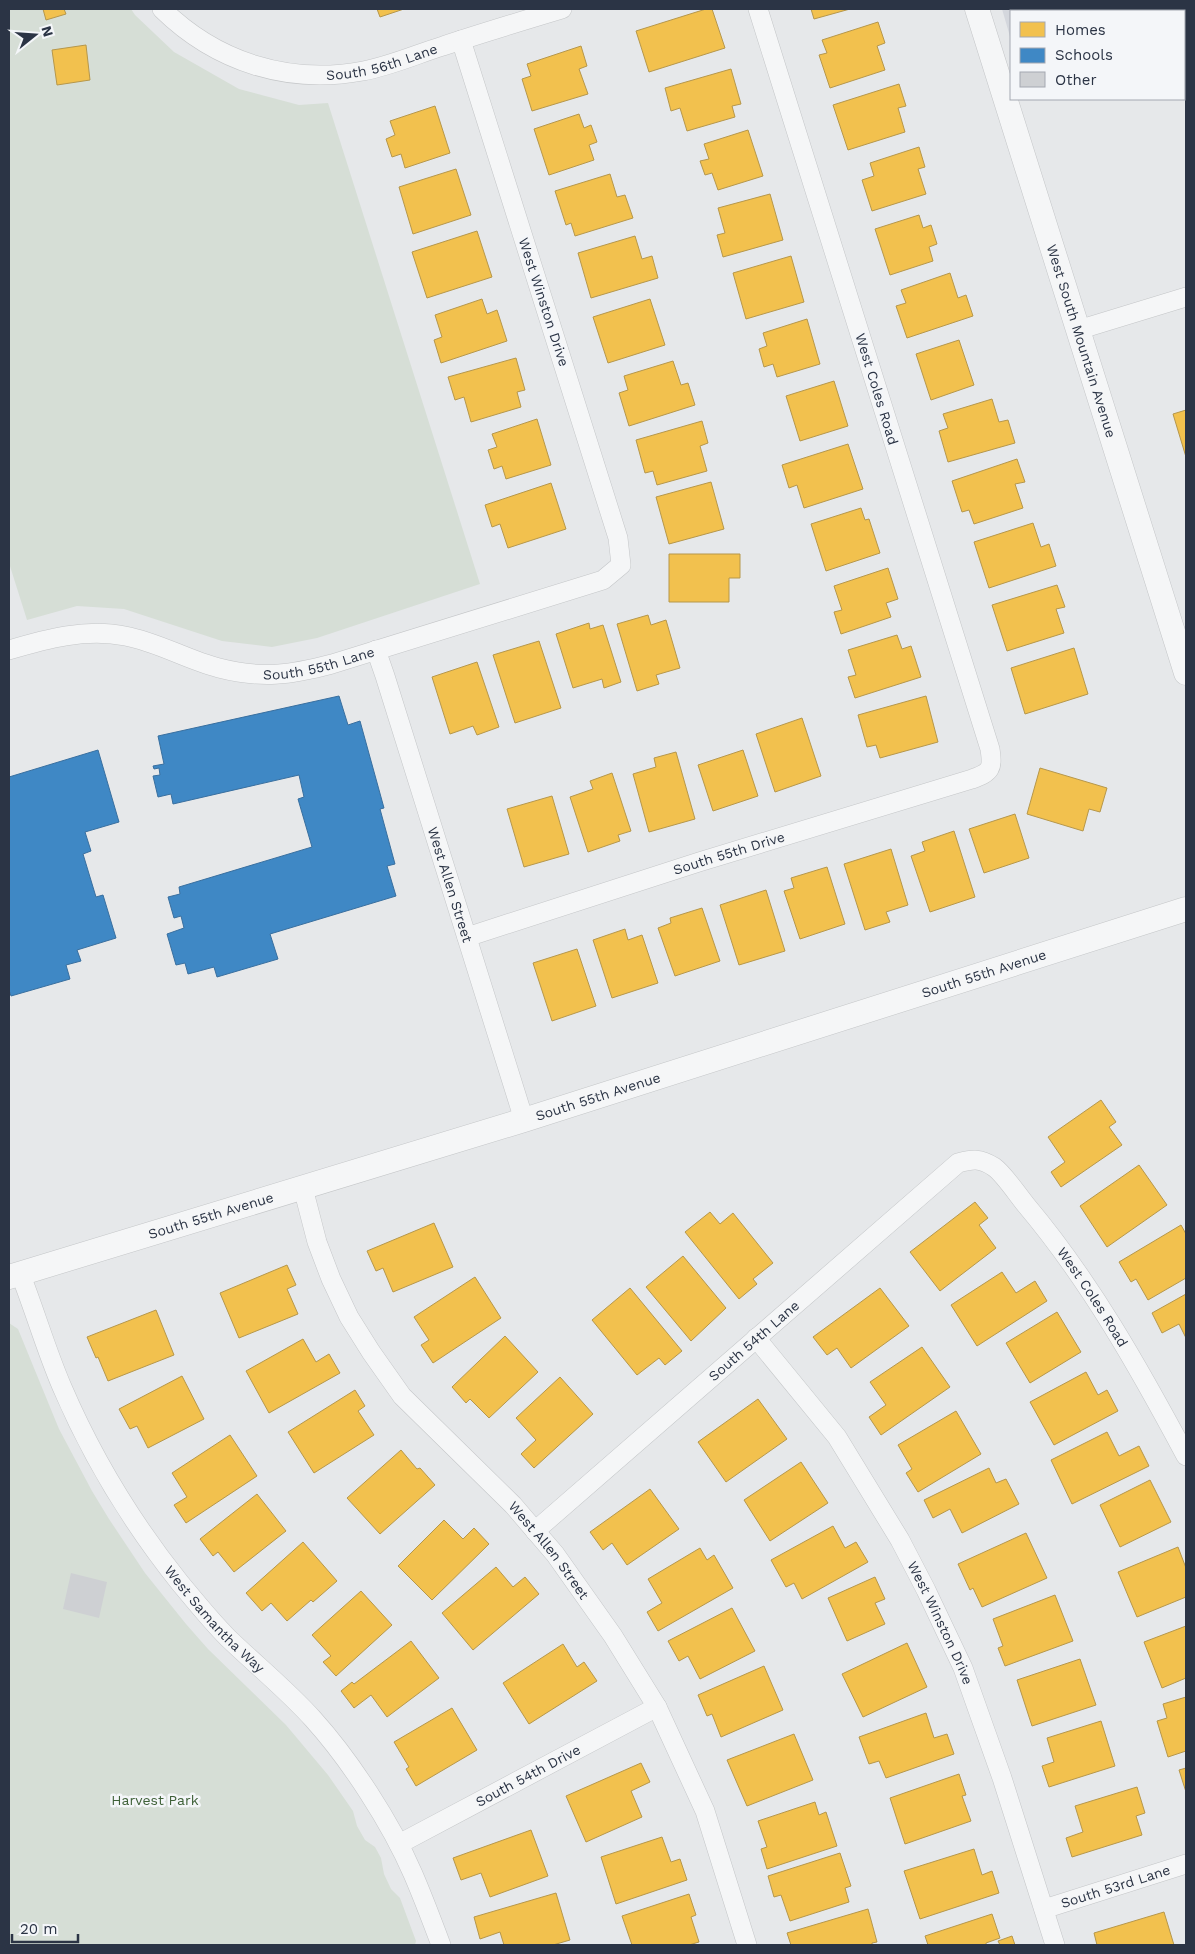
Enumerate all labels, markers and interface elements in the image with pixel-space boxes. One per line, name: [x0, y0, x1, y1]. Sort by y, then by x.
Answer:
north arrow: [10, 10, 60, 60]
legend: [1010, 10, 1185, 100]
text: Homes: [1055, 21, 1106, 39]
text: N: [38, 24, 57, 38]
street label: South 56th Lane: [326, 40, 439, 83]
text: Schools: [1055, 46, 1113, 64]
text: Other: [1055, 71, 1097, 89]
street label: West Winston Drive: [516, 236, 572, 368]
street label: West South Mountain Avenue: [1044, 242, 1119, 440]
street label: West Coles Road: [852, 331, 902, 447]
street label: South 55th Lane: [263, 643, 376, 683]
street label: West Allen Street: [425, 825, 476, 944]
street label: South 55th Drive: [671, 828, 787, 878]
street label: South 55th Avenue: [919, 946, 1048, 1001]
street label: South 55th Avenue: [534, 1069, 662, 1124]
street label: South 55th Avenue: [146, 1189, 275, 1242]
street label: West Coles Road: [1054, 1244, 1131, 1350]
street label: South 54th Lane: [705, 1297, 802, 1384]
street label: West Allen Street: [506, 1498, 592, 1602]
street label: West Winston Drive: [904, 1559, 976, 1687]
street label: West Samantha Way: [161, 1562, 268, 1676]
street label: South 54th Drive: [473, 1741, 583, 1810]
park label: Harvest Park: [111, 1792, 199, 1808]
street label: South 53rd Lane: [1059, 1862, 1172, 1911]
scale bar: [12, 1912, 79, 1944]
text: 20 m: [20, 1920, 58, 1938]

